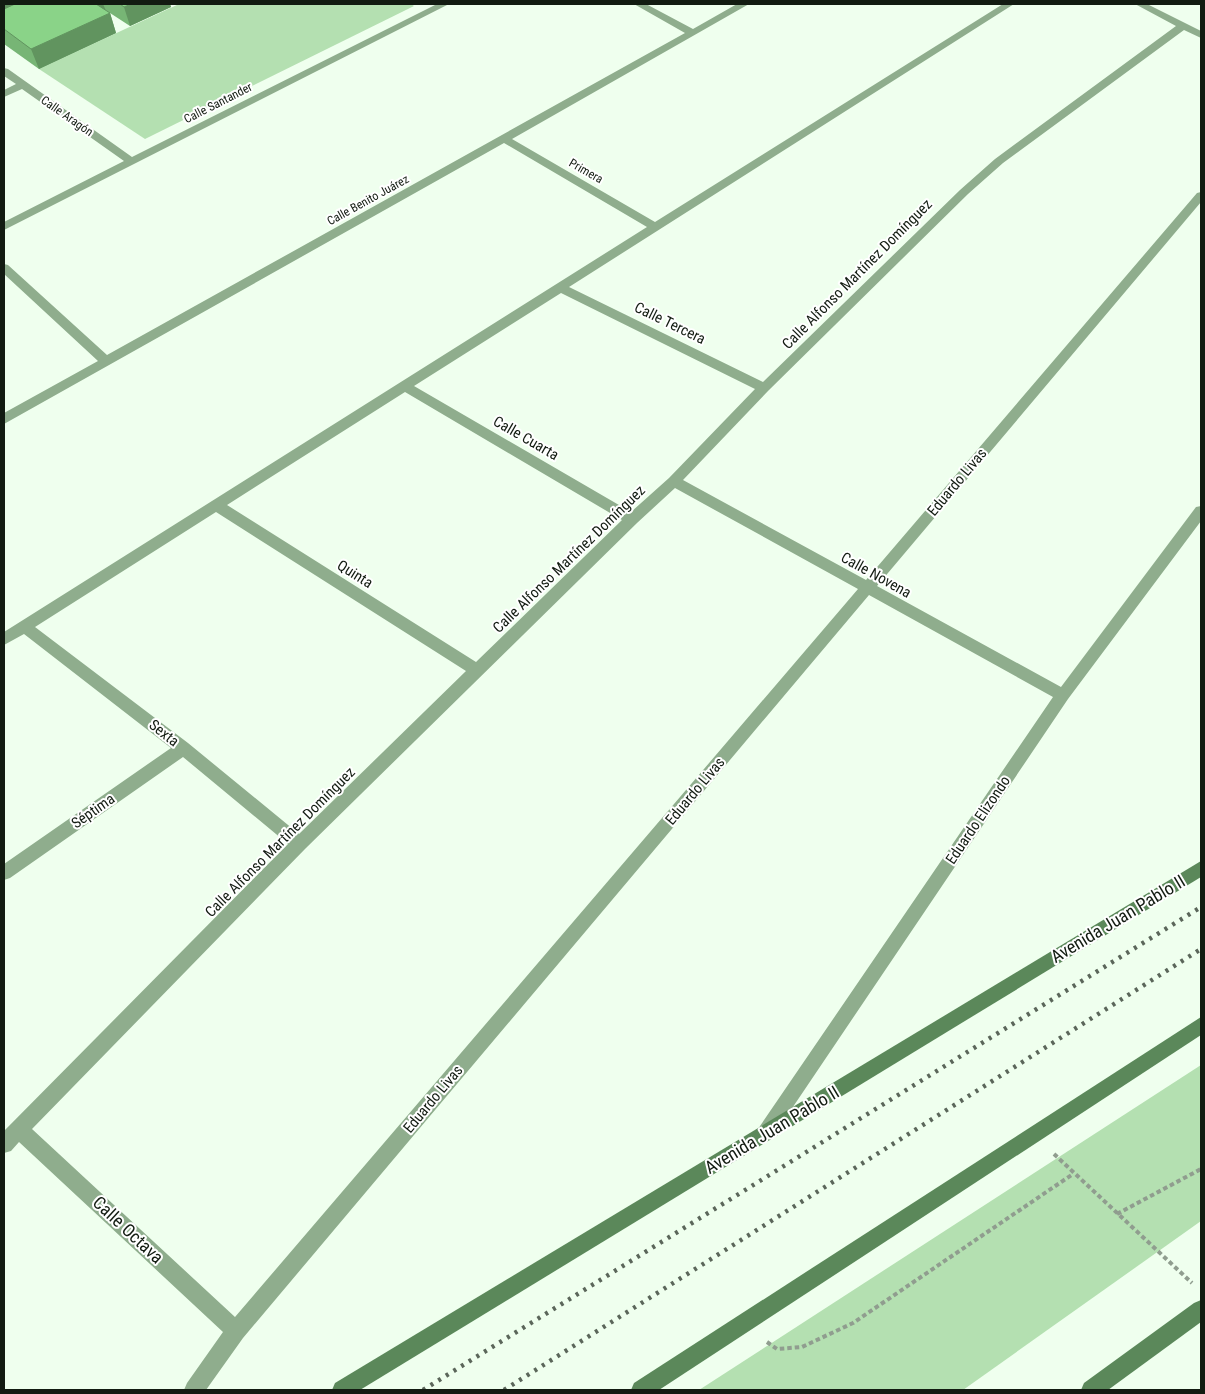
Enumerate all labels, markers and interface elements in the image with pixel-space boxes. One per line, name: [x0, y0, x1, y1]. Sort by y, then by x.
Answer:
street label: Calle Santander: [182, 80, 255, 126]
street label: Calle Aragón: [38, 93, 96, 139]
street label: Primera: [567, 156, 606, 186]
street label: Calle Benito Juárez: [325, 172, 411, 228]
street label: Calle Alfonso Martínez Domínguez: [778, 195, 936, 353]
street label: Calle Tercera: [632, 298, 708, 348]
street label: Calle Cuarta: [490, 412, 562, 464]
street label: Eduardo Livas: [923, 444, 991, 520]
street label: Calle Alfonso Martínez Domínguez: [489, 481, 649, 637]
street label: Calle Novena: [838, 548, 914, 602]
street label: Quinta: [334, 556, 376, 592]
street label: Sexta: [145, 716, 183, 750]
street label: Eduardo Livas: [661, 753, 729, 829]
street label: Calle Alfonso Martínez Domínguez: [201, 763, 359, 921]
street label: Eduardo Elizondo: [942, 772, 1014, 868]
street label: Séptima: [68, 790, 118, 832]
street label: Avenida Juan Pablo II: [1047, 870, 1189, 967]
street label: Eduardo Livas: [399, 1061, 467, 1137]
street label: Avenida Juan Pablo II: [701, 1081, 843, 1178]
street label: Calle Octava: [89, 1192, 168, 1268]

